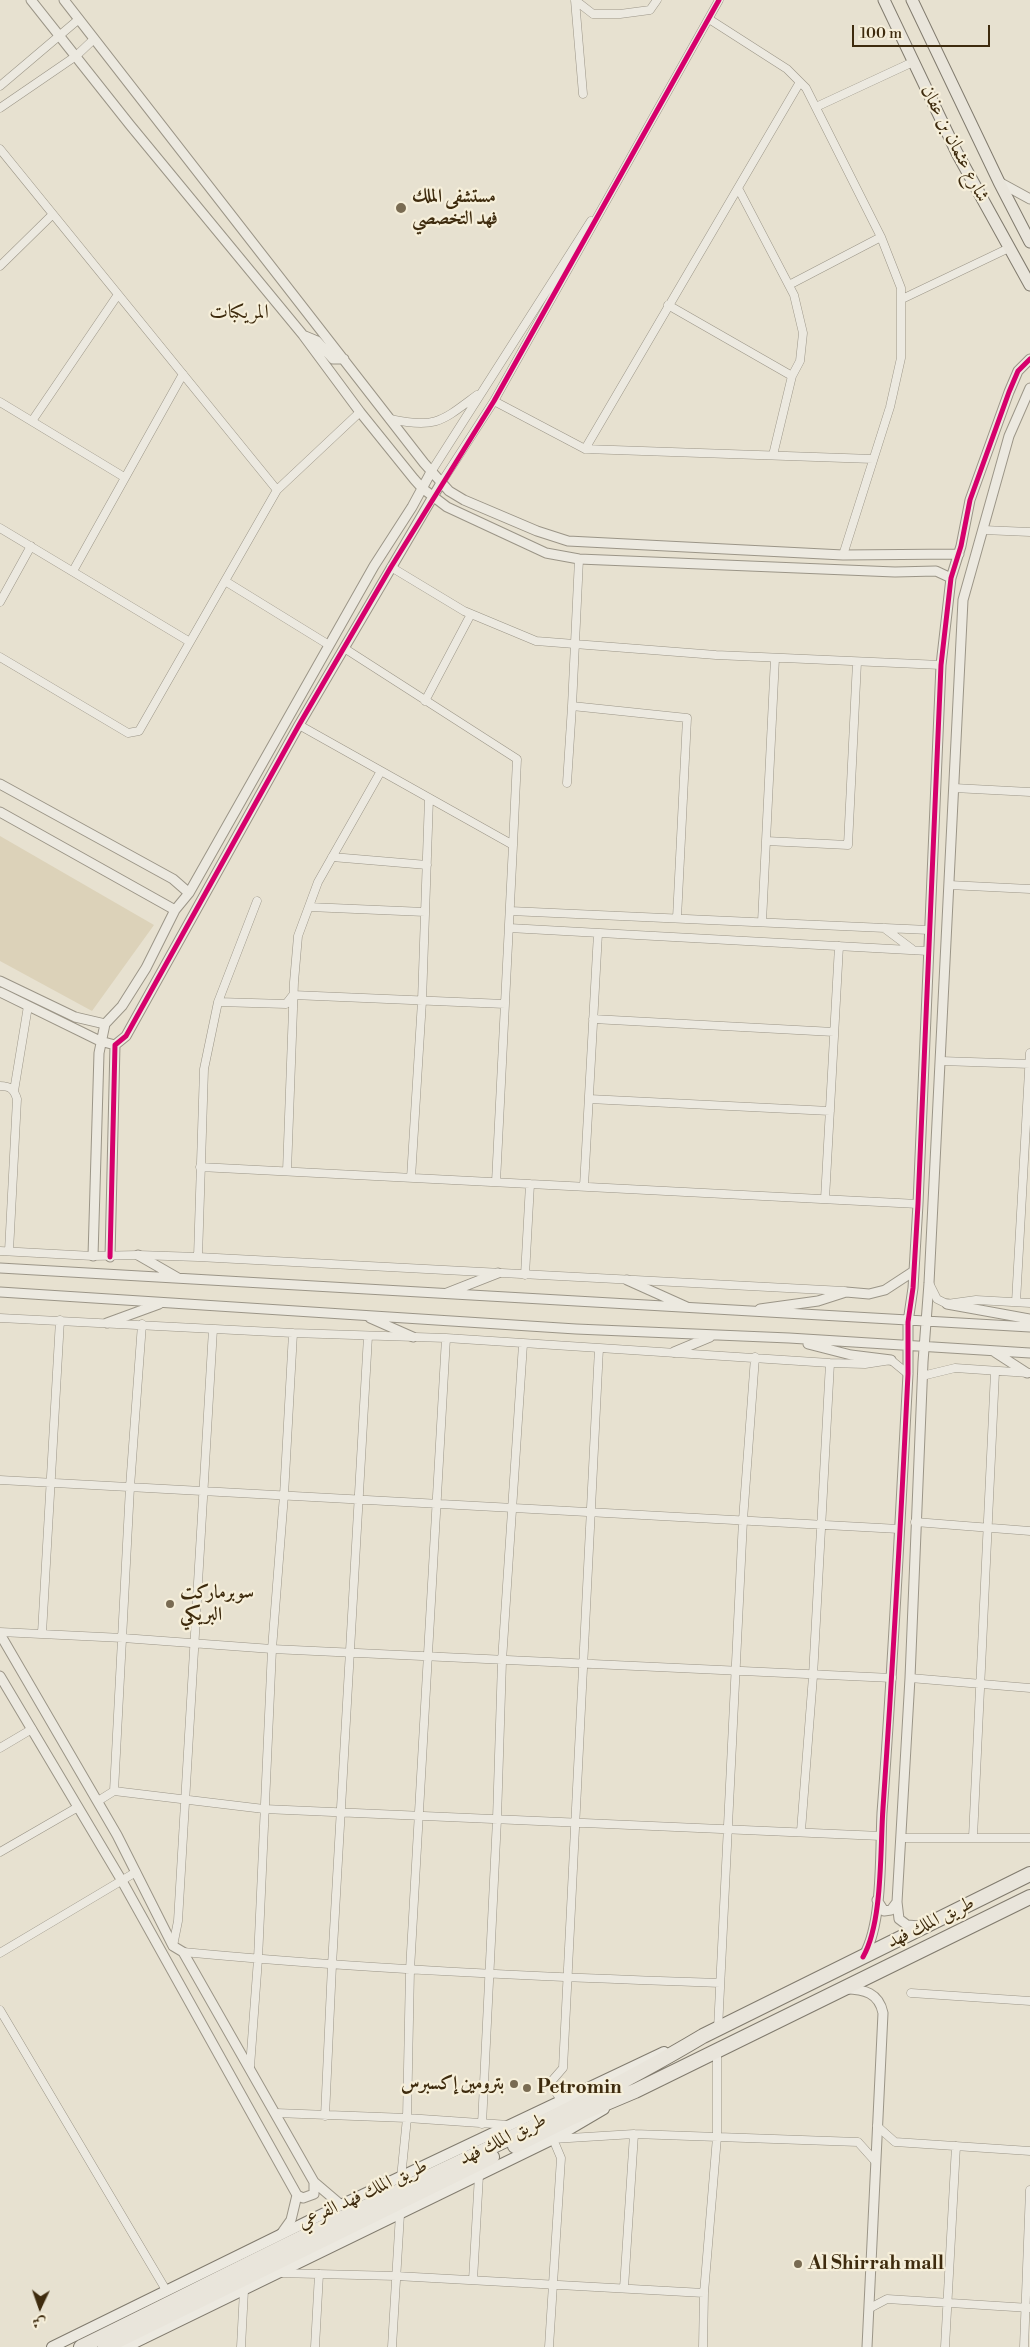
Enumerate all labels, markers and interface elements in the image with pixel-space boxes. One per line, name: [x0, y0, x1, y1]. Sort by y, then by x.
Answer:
scale bar: [855, 15, 992, 47]
text: 100 m: [860, 24, 902, 43]
street label: شارع عثمان بن عفان: [915, 82, 993, 206]
place label: مستشفى الملك فهد التخصصي: [412, 186, 498, 230]
marker: مستشفى الملك فهد التخصصي: [394, 201, 408, 215]
district label: المريكبات: [209, 301, 269, 325]
place label: سوبرماركت البريكي: [180, 1582, 254, 1626]
marker: سوبرماركت البريكي: [164, 1598, 176, 1610]
street label: طريق الملك فهد: [883, 1892, 979, 1954]
place label: بترومين إكسبرس: [401, 2073, 504, 2095]
place label: Petromin: [537, 2077, 622, 2099]
marker: بترومين إكسبرس: [508, 2078, 520, 2090]
marker: Petromin: [521, 2082, 533, 2094]
street label: طريق الملك فهد: [455, 2109, 551, 2171]
street label: طريق الملك فهد الفرعي: [295, 2155, 431, 2235]
place label: Al Shirrah mall: [808, 2253, 944, 2275]
marker: Al Shirrah mall: [792, 2258, 804, 2270]
north arrow: [15, 2282, 65, 2332]
text: ش: [32, 2313, 47, 2331]

